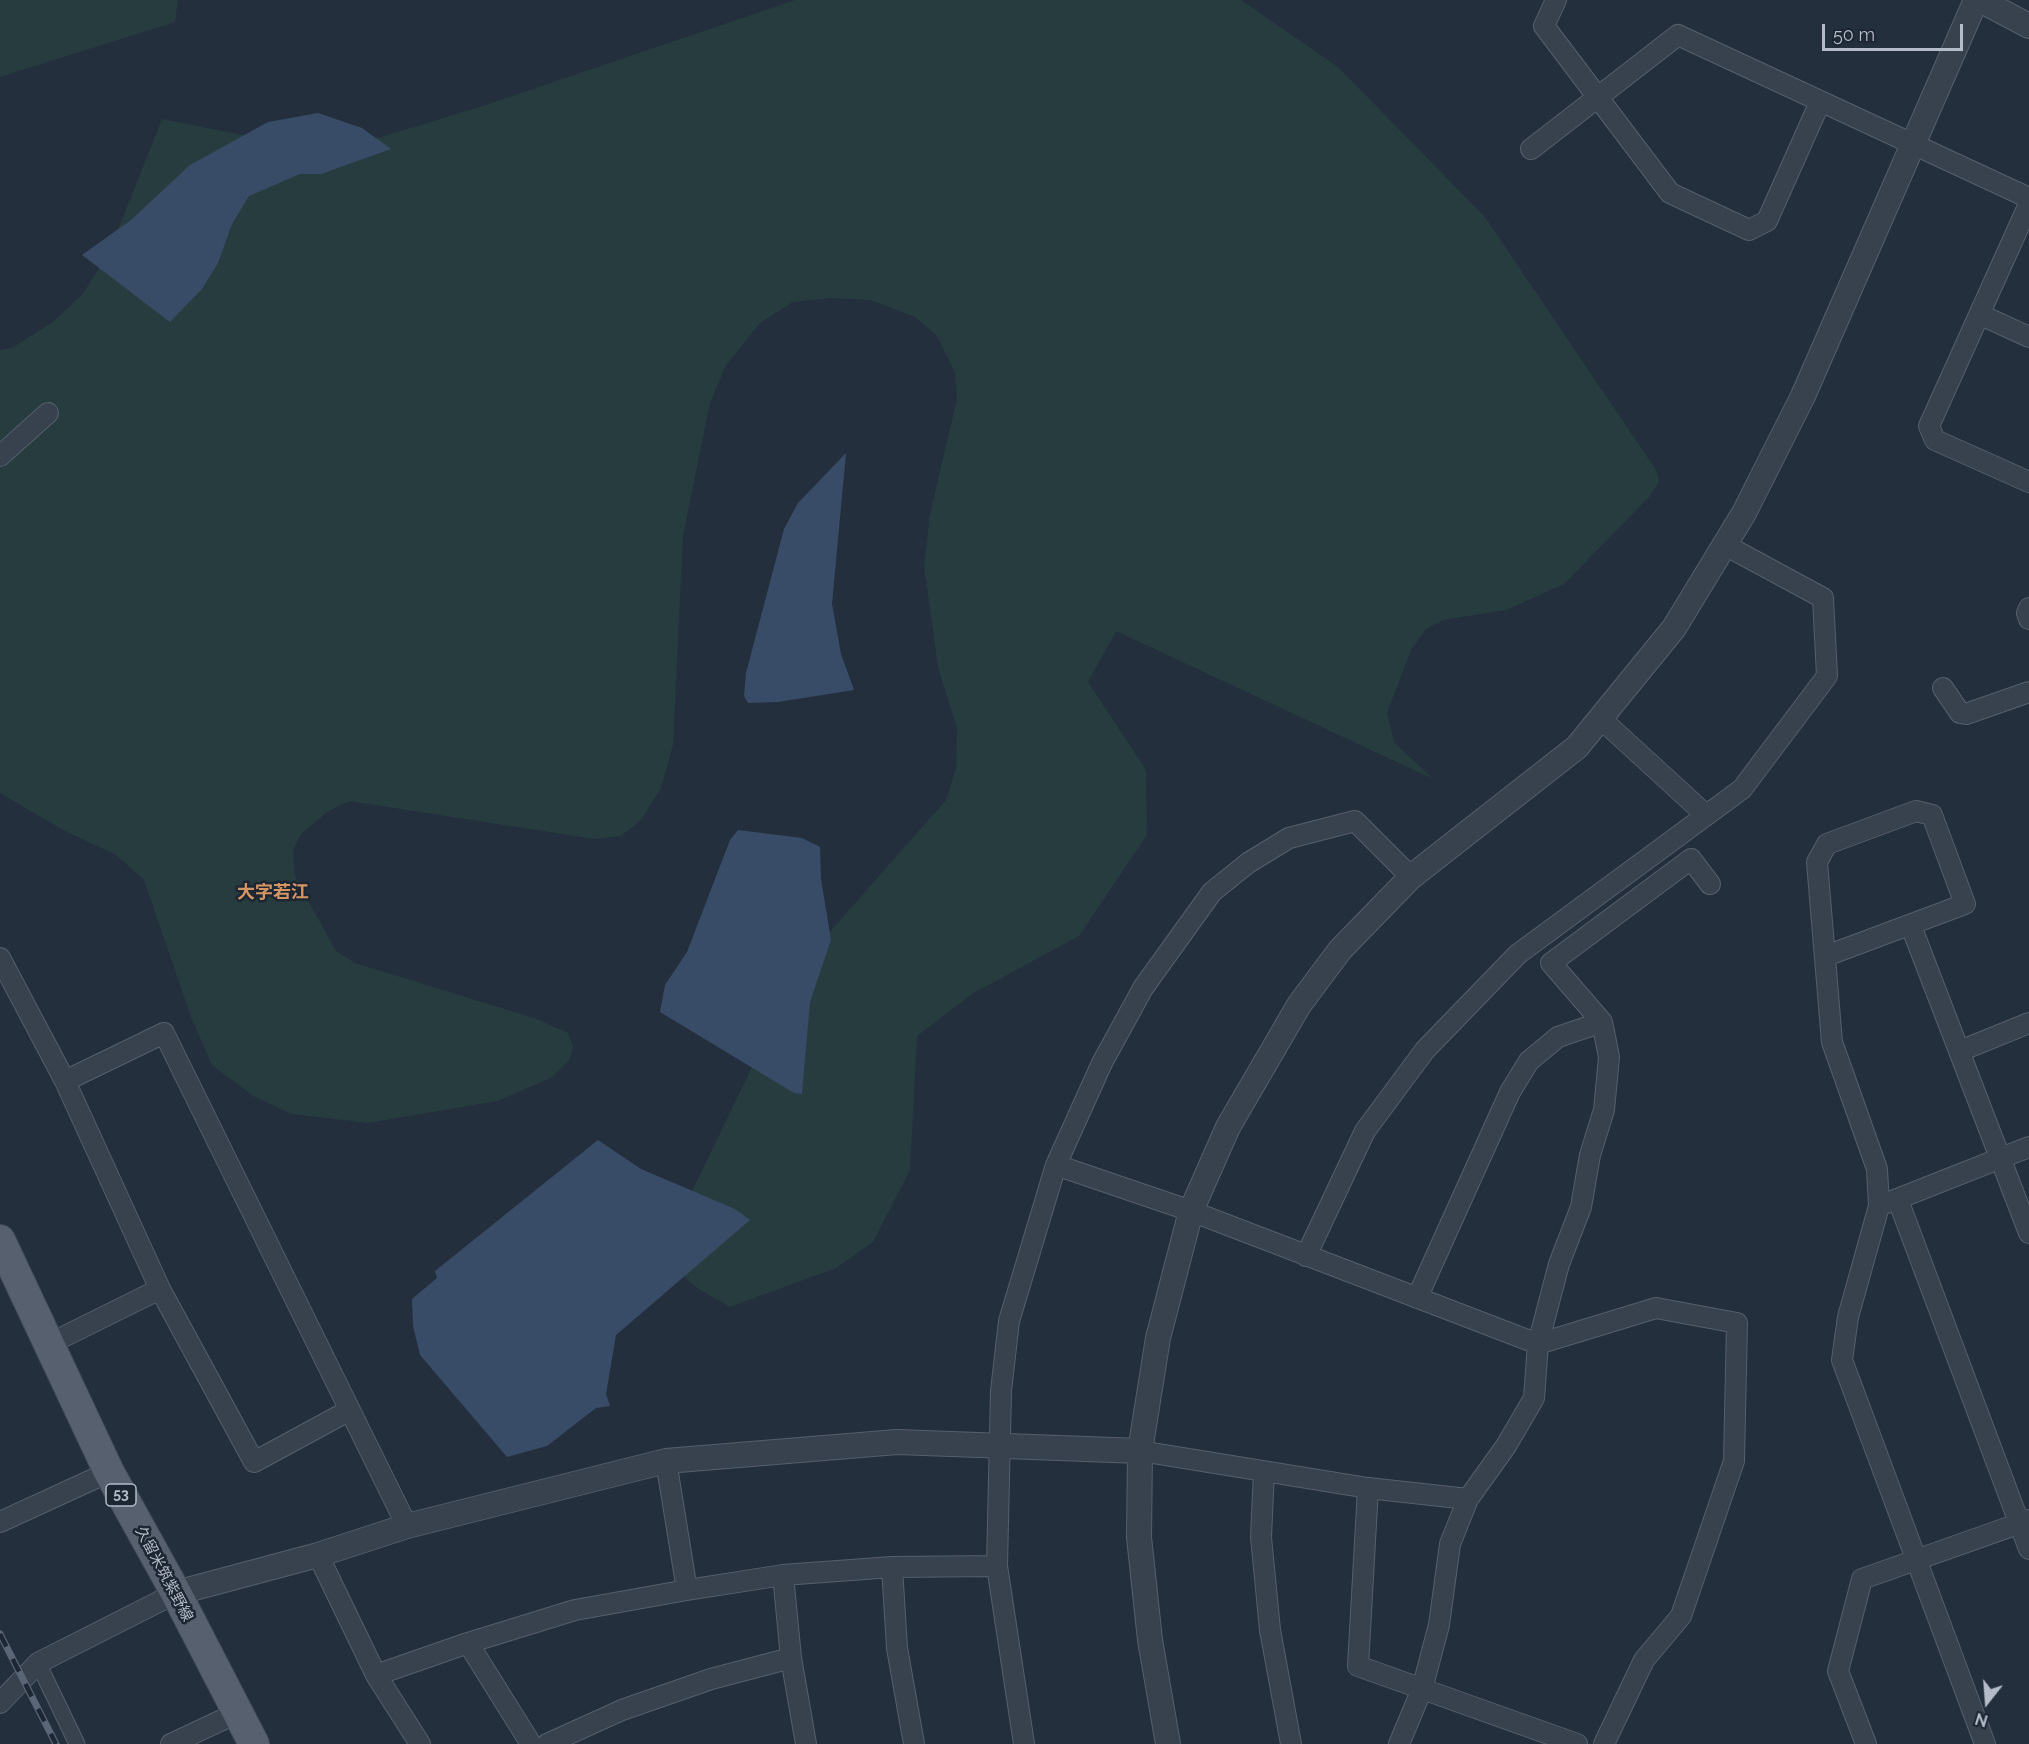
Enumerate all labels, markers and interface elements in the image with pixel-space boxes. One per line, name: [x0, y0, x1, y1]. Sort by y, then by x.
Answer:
scale bar: [1825, 12, 1966, 50]
text: 50 m: [1833, 24, 1875, 45]
district label: 大字若江: [237, 882, 309, 904]
road number: 53: [106, 1484, 136, 1506]
street label: 久留米筑紫野線: [131, 1523, 197, 1625]
north arrow: [1957, 1672, 2017, 1732]
text: N: [1973, 1709, 1990, 1731]

